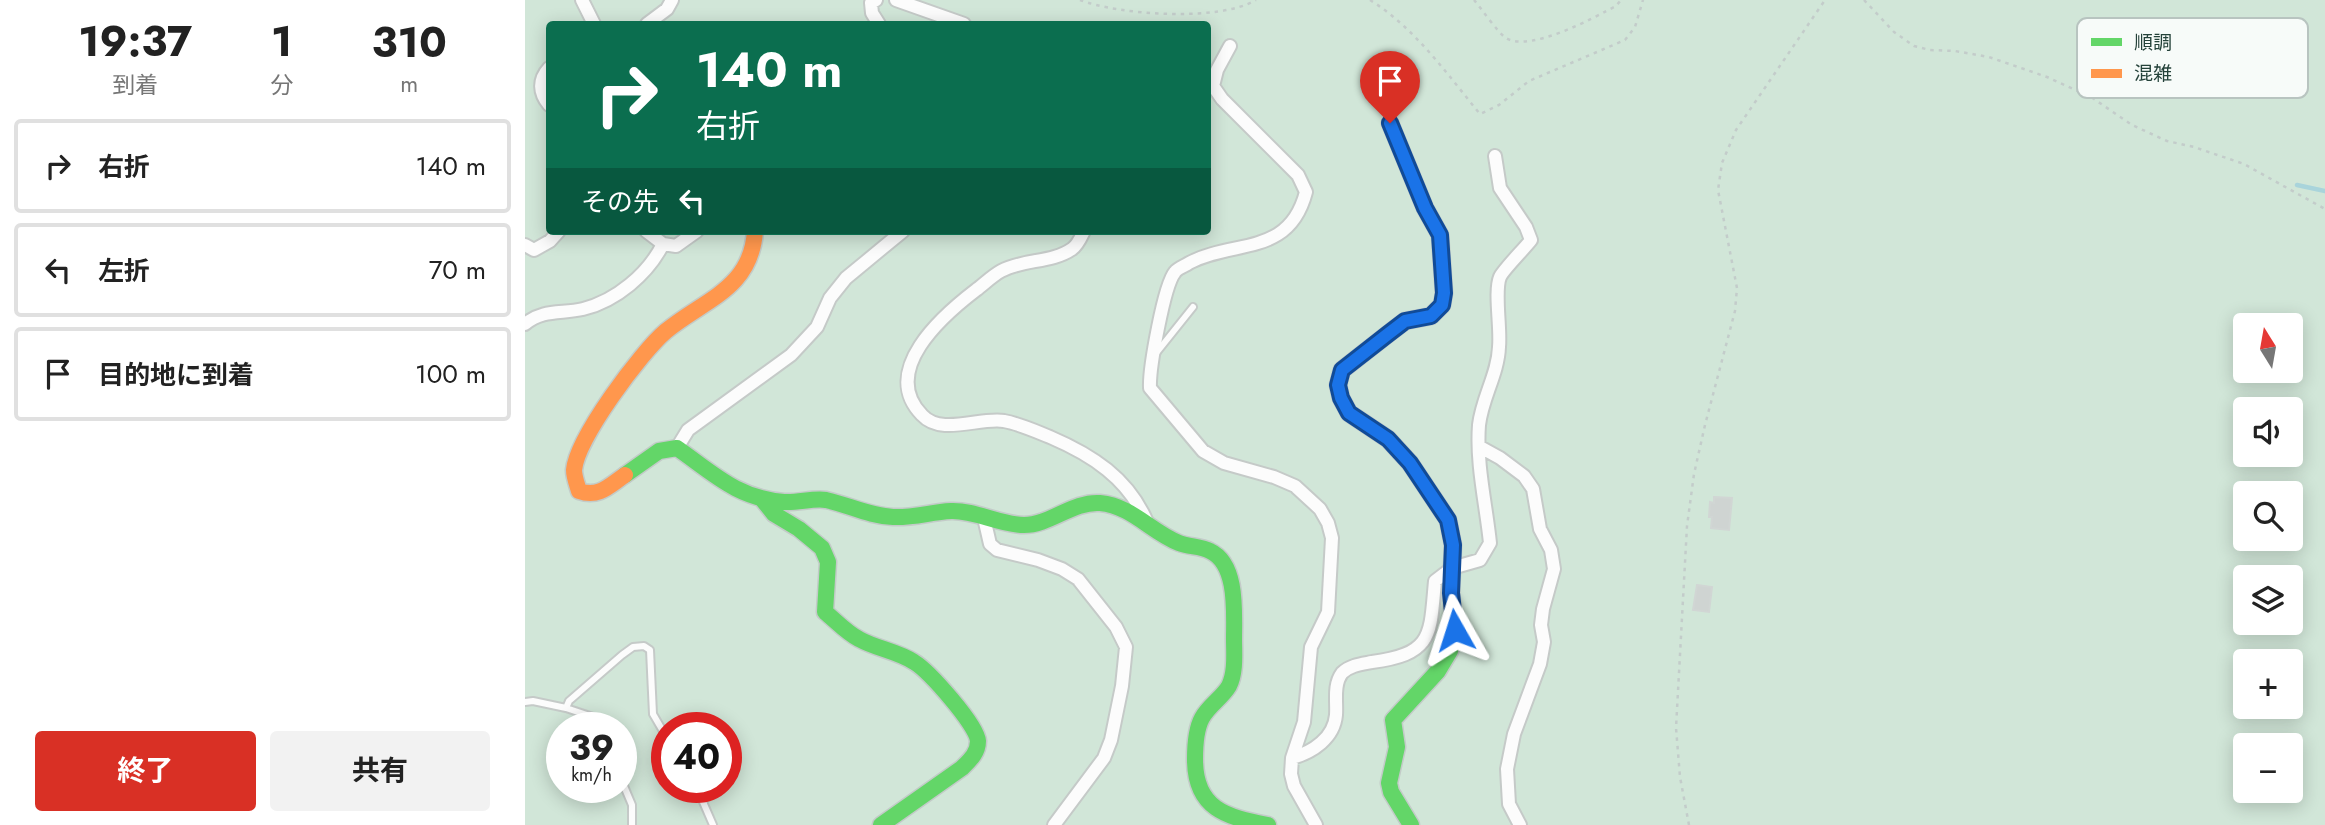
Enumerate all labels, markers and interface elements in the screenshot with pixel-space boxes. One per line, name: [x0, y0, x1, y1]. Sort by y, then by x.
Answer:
text: 19:37: [78, 11, 192, 72]
text: 1: [271, 11, 292, 72]
text: 310: [371, 12, 447, 73]
legend: [2077, 18, 2308, 98]
text: 順調: [2134, 29, 2172, 56]
text: 140 m: [696, 35, 842, 105]
icon: right: [581, 49, 672, 140]
pin: [1360, 51, 1420, 123]
text: 混雑: [2134, 60, 2172, 87]
icon: arrive: [1371, 62, 1409, 100]
text: m: [400, 67, 418, 101]
text: 到着: [112, 68, 158, 102]
text: 分: [270, 68, 293, 102]
text: 右折: [696, 103, 760, 149]
icon: right: [39, 147, 77, 185]
text: 140 m: [415, 147, 486, 185]
text: 右折: [98, 148, 150, 186]
icon: left: [673, 182, 711, 220]
text: その先: [581, 183, 659, 221]
icon: left: [39, 251, 77, 289]
text: 70 m: [429, 251, 486, 289]
text: 左折: [98, 252, 150, 290]
north arrow: [2233, 313, 2303, 383]
map controls: [2233, 313, 2303, 803]
icon: arrive: [39, 355, 77, 393]
text: 100 m: [415, 355, 486, 393]
text: 目的地に到着: [98, 356, 254, 394]
button: sound: [2233, 397, 2303, 467]
button: search: [2233, 481, 2303, 551]
button: layers: [2233, 565, 2303, 635]
position arrow: [1418, 593, 1492, 667]
button: +: [2233, 649, 2303, 719]
speed limit sign: 40: [651, 712, 742, 803]
text: 39: [569, 723, 614, 773]
button: 終了: [35, 731, 256, 811]
button: 共有: [270, 731, 490, 811]
button: −: [2233, 733, 2303, 803]
text: km/h: [571, 762, 612, 788]

